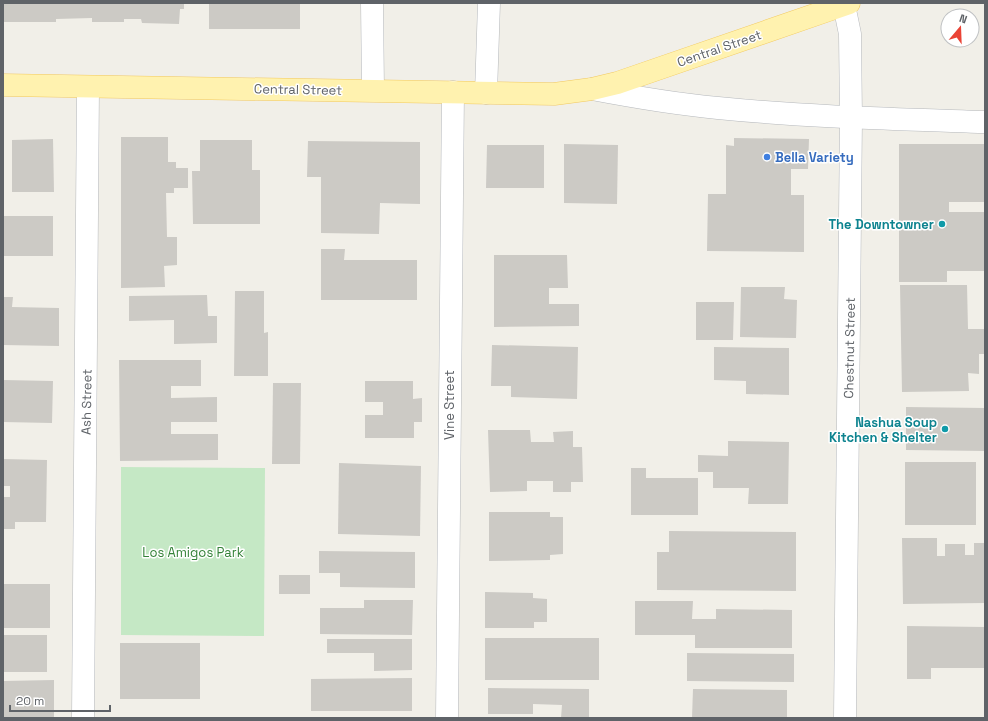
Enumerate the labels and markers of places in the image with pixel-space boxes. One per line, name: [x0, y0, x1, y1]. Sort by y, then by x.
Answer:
place label: Bella Variety: [775, 149, 854, 166]
marker: Bella Variety: [762, 152, 772, 162]
place label: The Downtowner: [828, 216, 934, 233]
marker: The Downtowner: [937, 219, 947, 229]
place label: Nashua Soup Kitchen & Shelter: [829, 414, 937, 446]
marker: Nashua Soup Kitchen & Shelter: [940, 424, 950, 434]

